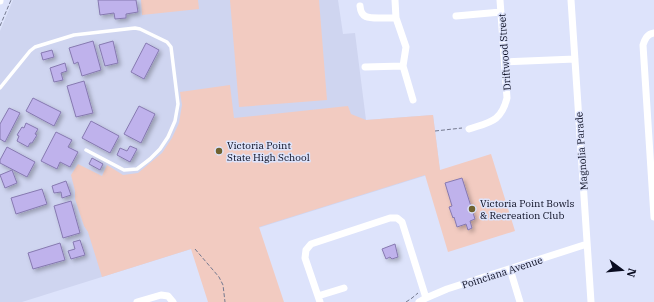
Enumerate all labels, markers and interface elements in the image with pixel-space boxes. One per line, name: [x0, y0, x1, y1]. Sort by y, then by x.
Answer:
street label: Driftwood Street: [495, 13, 514, 91]
street label: Magnolia Parade: [572, 111, 591, 191]
place label: Victoria Point State High School: [227, 139, 310, 164]
marker: Victoria Point State High School: [214, 146, 224, 156]
place label: Victoria Point Bowls & Recreation Club: [480, 197, 574, 222]
marker: Victoria Point Bowls & Recreation Club: [467, 204, 477, 214]
north arrow: [602, 250, 642, 290]
street label: Poinciana Avenue: [460, 253, 544, 292]
text: N: [624, 267, 640, 279]

